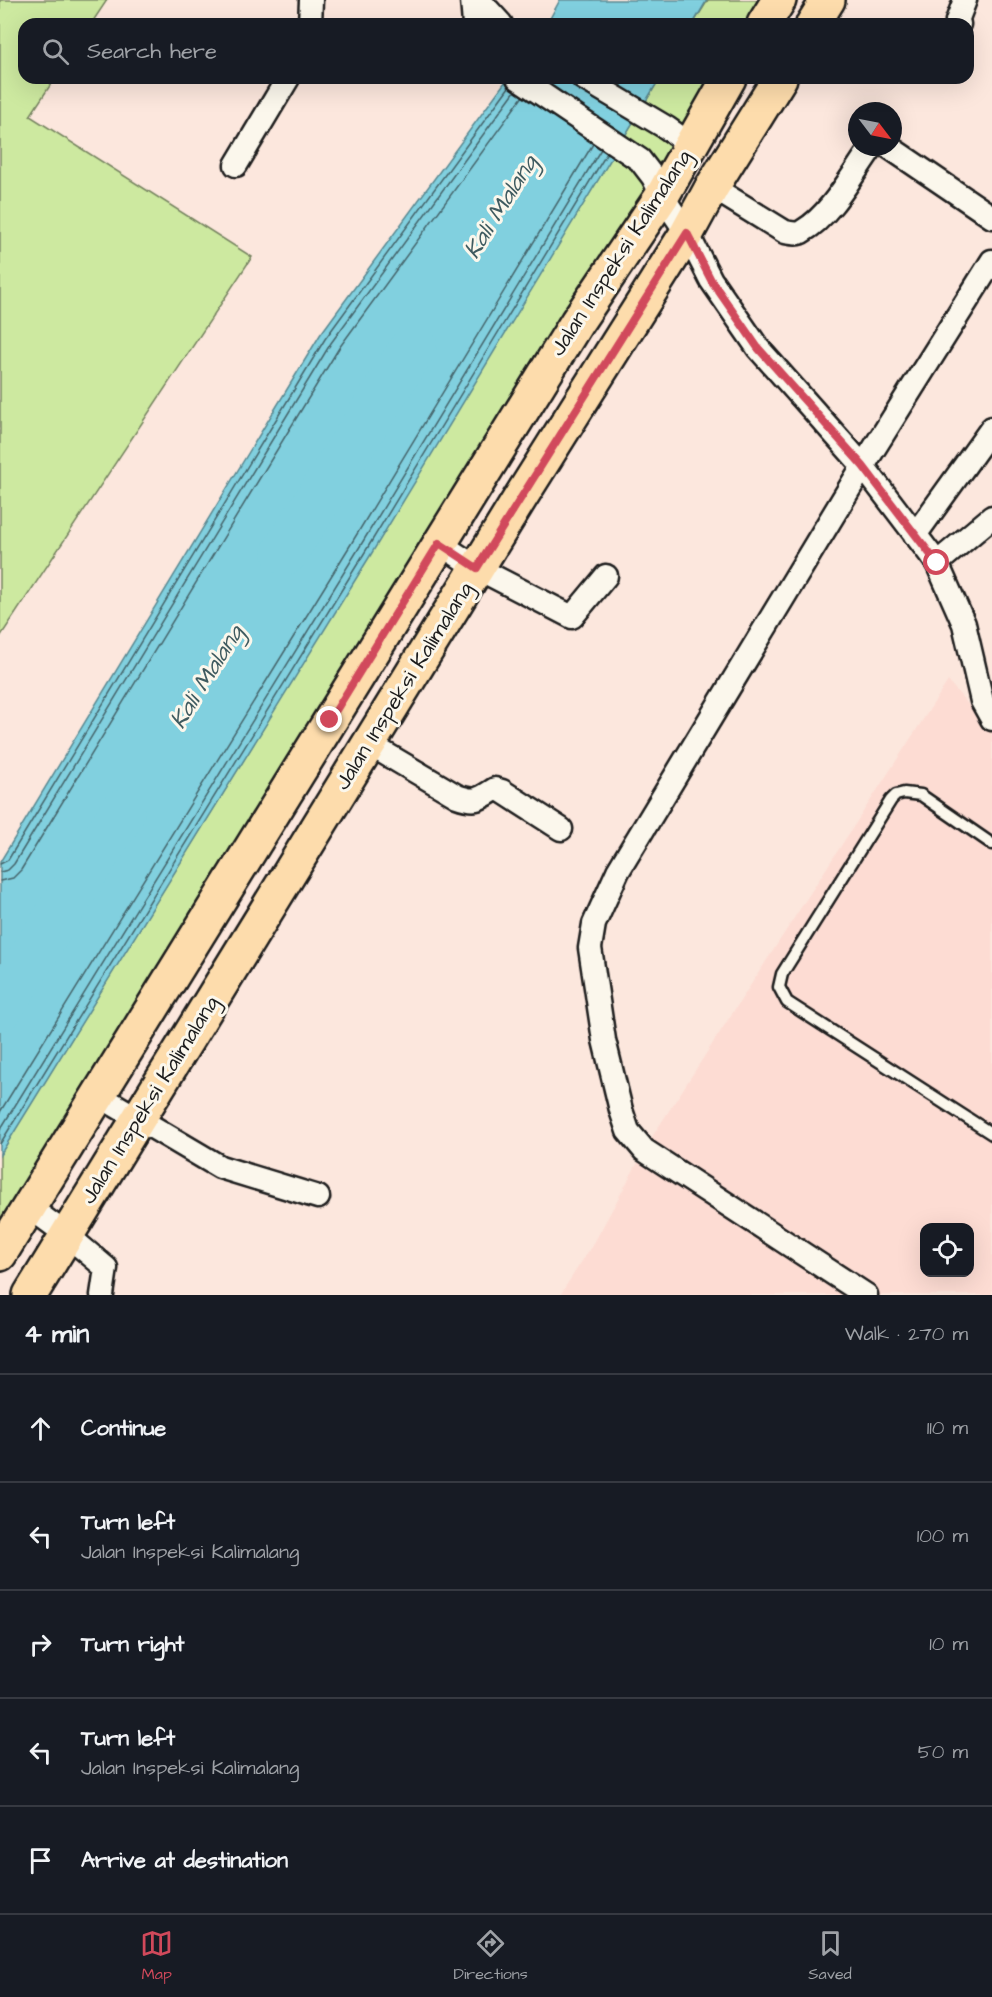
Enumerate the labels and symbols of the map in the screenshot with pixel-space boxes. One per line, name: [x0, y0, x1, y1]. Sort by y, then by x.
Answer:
north arrow: [848, 102, 902, 156]
street label: Jalan Inspeksi Kalimalang: [543, 144, 700, 363]
water label: Kali Malang: [456, 147, 548, 266]
route start: [923, 549, 949, 575]
street label: Jalan Inspeksi Kalimalang: [327, 576, 482, 797]
water label: Kali Malang: [162, 617, 254, 736]
route end: [316, 706, 342, 732]
street label: Jalan Inspeksi Kalimalang: [73, 990, 228, 1211]

